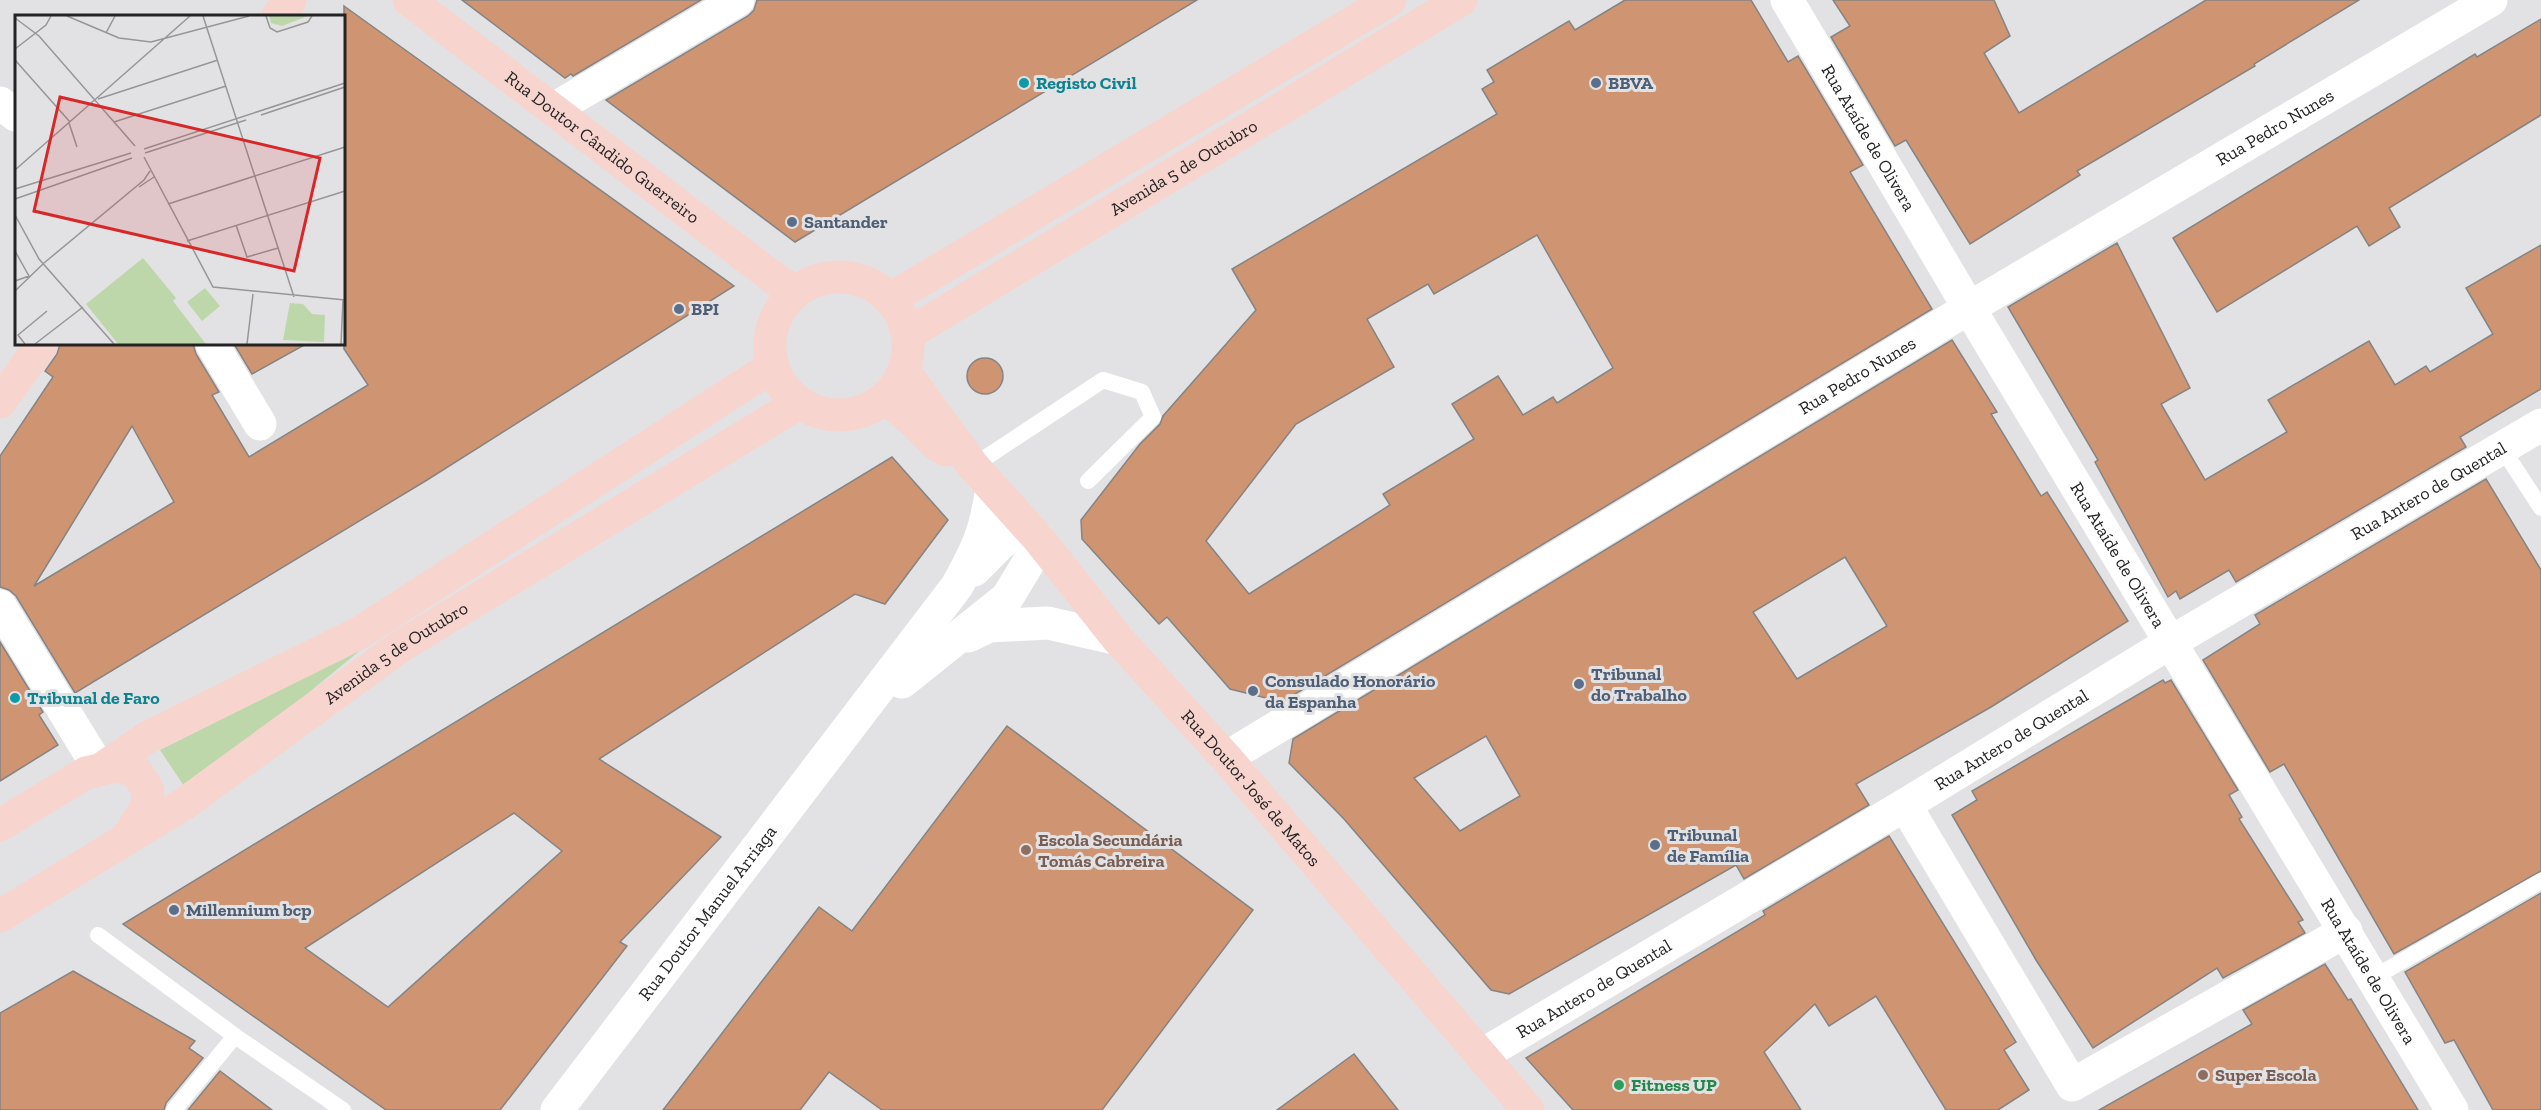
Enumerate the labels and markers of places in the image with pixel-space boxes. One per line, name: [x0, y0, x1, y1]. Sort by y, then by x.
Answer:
place label: Registo Civil: [1036, 72, 1137, 94]
place label: BBVA: [1608, 72, 1654, 94]
marker: Registo Civil: [1017, 76, 1031, 90]
marker: BBVA: [1589, 76, 1603, 90]
place label: Santander: [804, 211, 888, 233]
marker: Santander: [785, 215, 799, 229]
place label: BPI: [691, 298, 719, 320]
marker: BPI: [672, 302, 686, 316]
place label: Tribunal do Trabalho: [1591, 663, 1687, 706]
place label: Consulado Honorário da Espanha: [1265, 670, 1436, 713]
marker: Tribunal do Trabalho: [1572, 677, 1586, 691]
marker: Consulado Honorário da Espanha: [1246, 684, 1260, 698]
place label: Tribunal de Faro: [27, 687, 160, 709]
marker: Tribunal de Faro: [8, 691, 22, 705]
place label: Tribunal de Família: [1667, 824, 1749, 867]
place label: Escola Secundária Tomás Cabreira: [1038, 829, 1183, 872]
marker: Tribunal de Família: [1648, 838, 1662, 852]
marker: Escola Secundária Tomás Cabreira: [1019, 843, 1033, 857]
place label: Millennium bcp: [186, 899, 311, 921]
marker: Millennium bcp: [167, 903, 181, 917]
place label: Super Escola: [2215, 1064, 2317, 1086]
marker: Super Escola: [2196, 1068, 2210, 1082]
place label: Fitness UP: [1631, 1074, 1717, 1096]
marker: Fitness UP: [1612, 1078, 1626, 1092]

